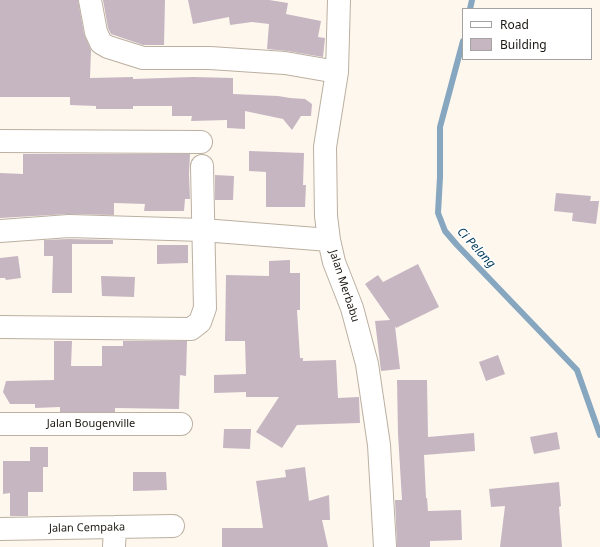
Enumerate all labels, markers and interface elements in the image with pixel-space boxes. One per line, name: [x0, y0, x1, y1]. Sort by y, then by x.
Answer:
legend: [462, 8, 592, 60]
text: Road: [500, 16, 529, 33]
text: Building: [500, 36, 547, 53]
water label: Ci Pelang: [454, 225, 498, 271]
street label: Jalan Merbabu: [326, 248, 362, 324]
street label: Jalan Bougenville: [47, 417, 135, 431]
street label: Jalan Cempaka: [49, 521, 125, 535]

